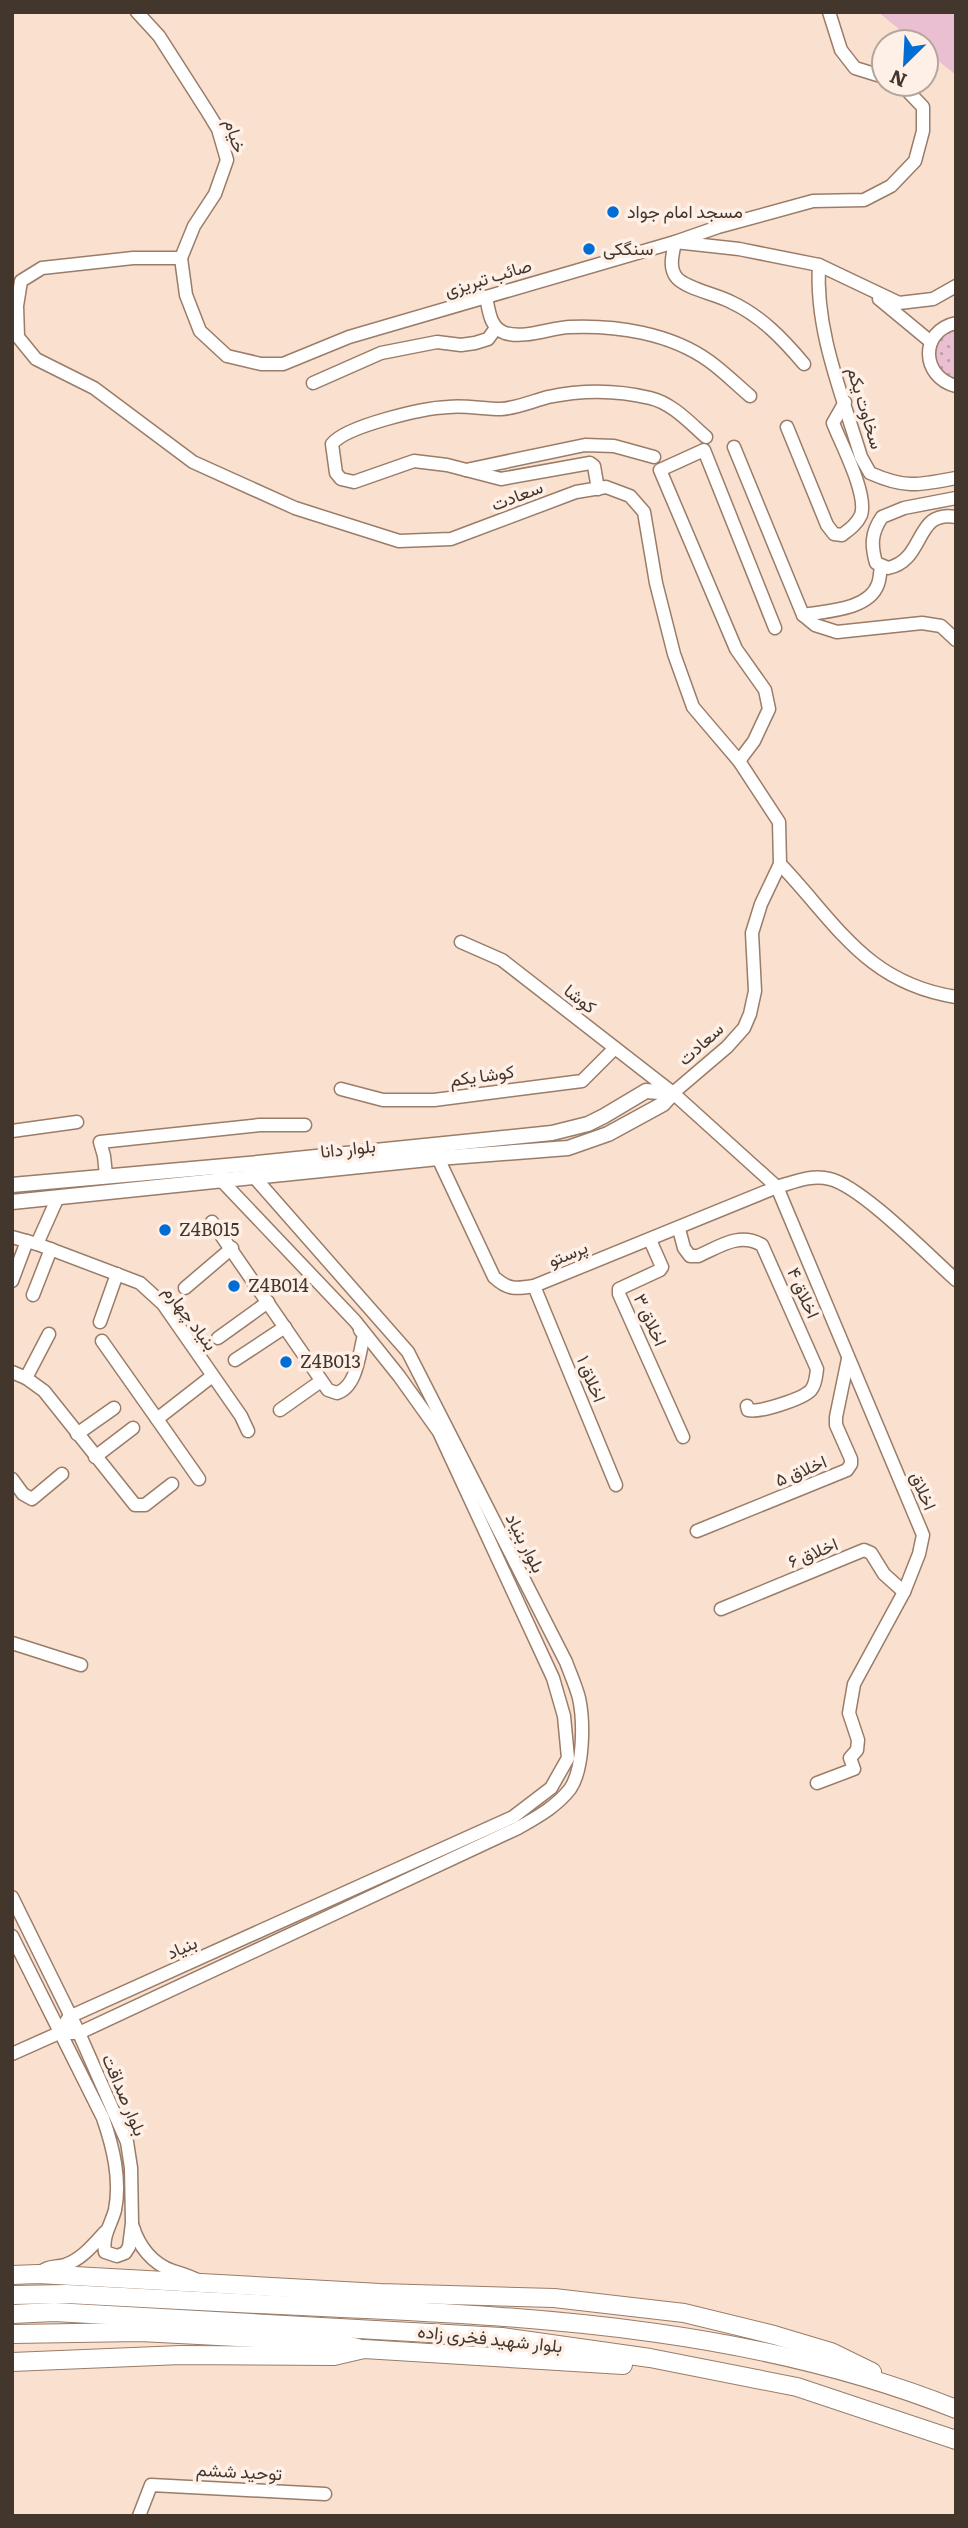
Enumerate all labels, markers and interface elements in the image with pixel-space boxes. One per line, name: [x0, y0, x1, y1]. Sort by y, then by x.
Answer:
north arrow: [870, 28, 940, 98]
text: N: [885, 63, 911, 95]
street label: خیام: [219, 115, 254, 156]
place label: مسجد امام جواد: [627, 197, 743, 224]
marker: مسجد امام جواد: [605, 204, 621, 220]
place label: سنگکی: [603, 234, 653, 261]
marker: سنگکی: [581, 241, 597, 257]
street label: صائب تبریزی: [440, 250, 535, 303]
street label: سخاوت یکم: [841, 363, 892, 452]
street label: سعادت: [487, 472, 546, 517]
street label: کوشا: [559, 976, 603, 1019]
street label: سعادت: [671, 1015, 729, 1071]
street label: کوشا یکم: [448, 1057, 516, 1092]
street label: بلوار دانا: [319, 1131, 377, 1164]
place label: Z4B015: [179, 1215, 240, 1242]
marker: Z4B015: [157, 1222, 173, 1238]
street label: پرستو: [544, 1233, 591, 1273]
street label: اخلاق ۴: [781, 1262, 828, 1322]
place label: Z4B014: [248, 1271, 309, 1298]
marker: Z4B014: [226, 1278, 242, 1294]
street label: بنیاد چهارم: [158, 1279, 225, 1356]
street label: اخلاق ۳: [628, 1289, 675, 1350]
place label: Z4B013: [300, 1347, 361, 1374]
street label: اخلاق ۱: [571, 1351, 614, 1406]
marker: Z4B013: [278, 1354, 294, 1370]
street label: اخلاق ۵: [770, 1447, 830, 1492]
street label: اخلاق: [904, 1467, 945, 1514]
street label: بلوار بنیاد: [500, 1508, 553, 1577]
street label: اخلاق ۶: [783, 1529, 842, 1574]
street label: بنیاد: [162, 1928, 201, 1965]
street label: بلوار صداقت: [96, 2049, 155, 2140]
street label: بلوار شهید فخری زاده: [416, 2316, 564, 2359]
street label: توحید ششم: [195, 2455, 283, 2486]

